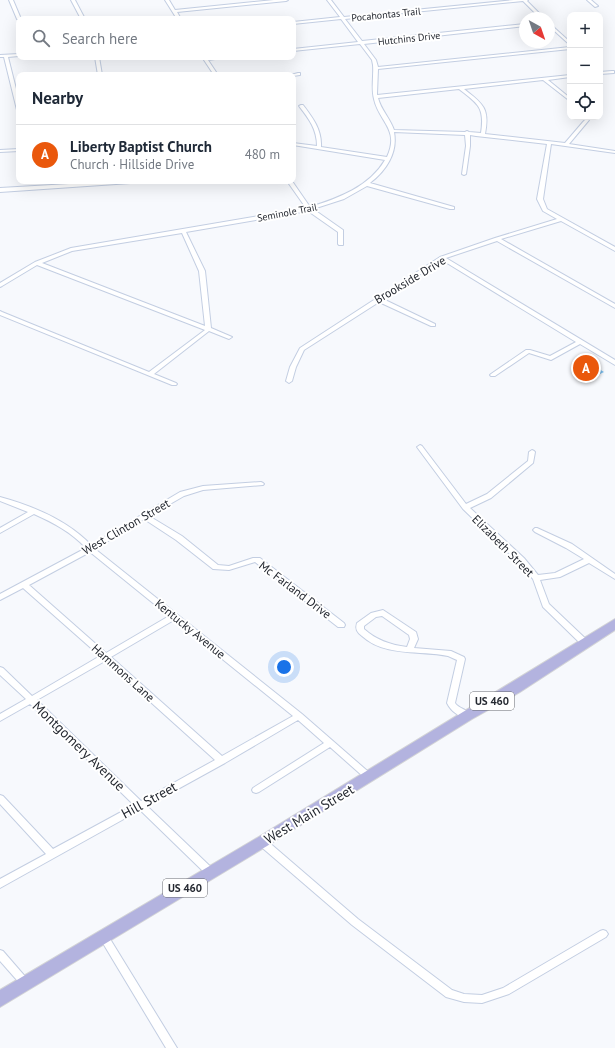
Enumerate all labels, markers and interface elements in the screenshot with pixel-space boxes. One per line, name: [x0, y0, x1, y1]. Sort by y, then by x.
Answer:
street label: Pocahontas Trail: [351, 4, 421, 25]
north arrow: [519, 12, 555, 48]
map controls: [567, 12, 603, 120]
button: +: [567, 12, 603, 48]
search box: [16, 16, 296, 60]
icon: search: [30, 27, 52, 49]
text: Search here: [62, 29, 138, 48]
street label: Hutchins Drive: [377, 29, 441, 48]
button: −: [567, 48, 603, 84]
button: locate: [567, 84, 603, 120]
text: Nearby: [32, 87, 83, 109]
text: Liberty Baptist Church: [70, 137, 212, 156]
text: A: [41, 146, 49, 163]
text: 480 m: [245, 146, 280, 163]
text: Church · Hillside Drive: [70, 156, 194, 173]
street label: Seminole Trail: [256, 200, 318, 225]
street label: Brookside Drive: [371, 252, 448, 307]
pin: A: [573, 353, 599, 383]
street label: West Clinton Street: [79, 495, 172, 558]
street label: Elizabeth Street: [469, 512, 537, 580]
street label: Mc Farland Drive: [256, 558, 334, 622]
street label: Kentucky Avenue: [152, 596, 229, 662]
street label: Hammons Lane: [89, 641, 158, 705]
your location: [274, 657, 294, 677]
road number: US 460: [470, 692, 514, 710]
street label: Montgomery Avenue: [29, 697, 129, 795]
street label: Hill Street: [118, 777, 180, 823]
street label: West Main Street: [261, 780, 357, 848]
road number: US 460: [163, 879, 207, 897]

